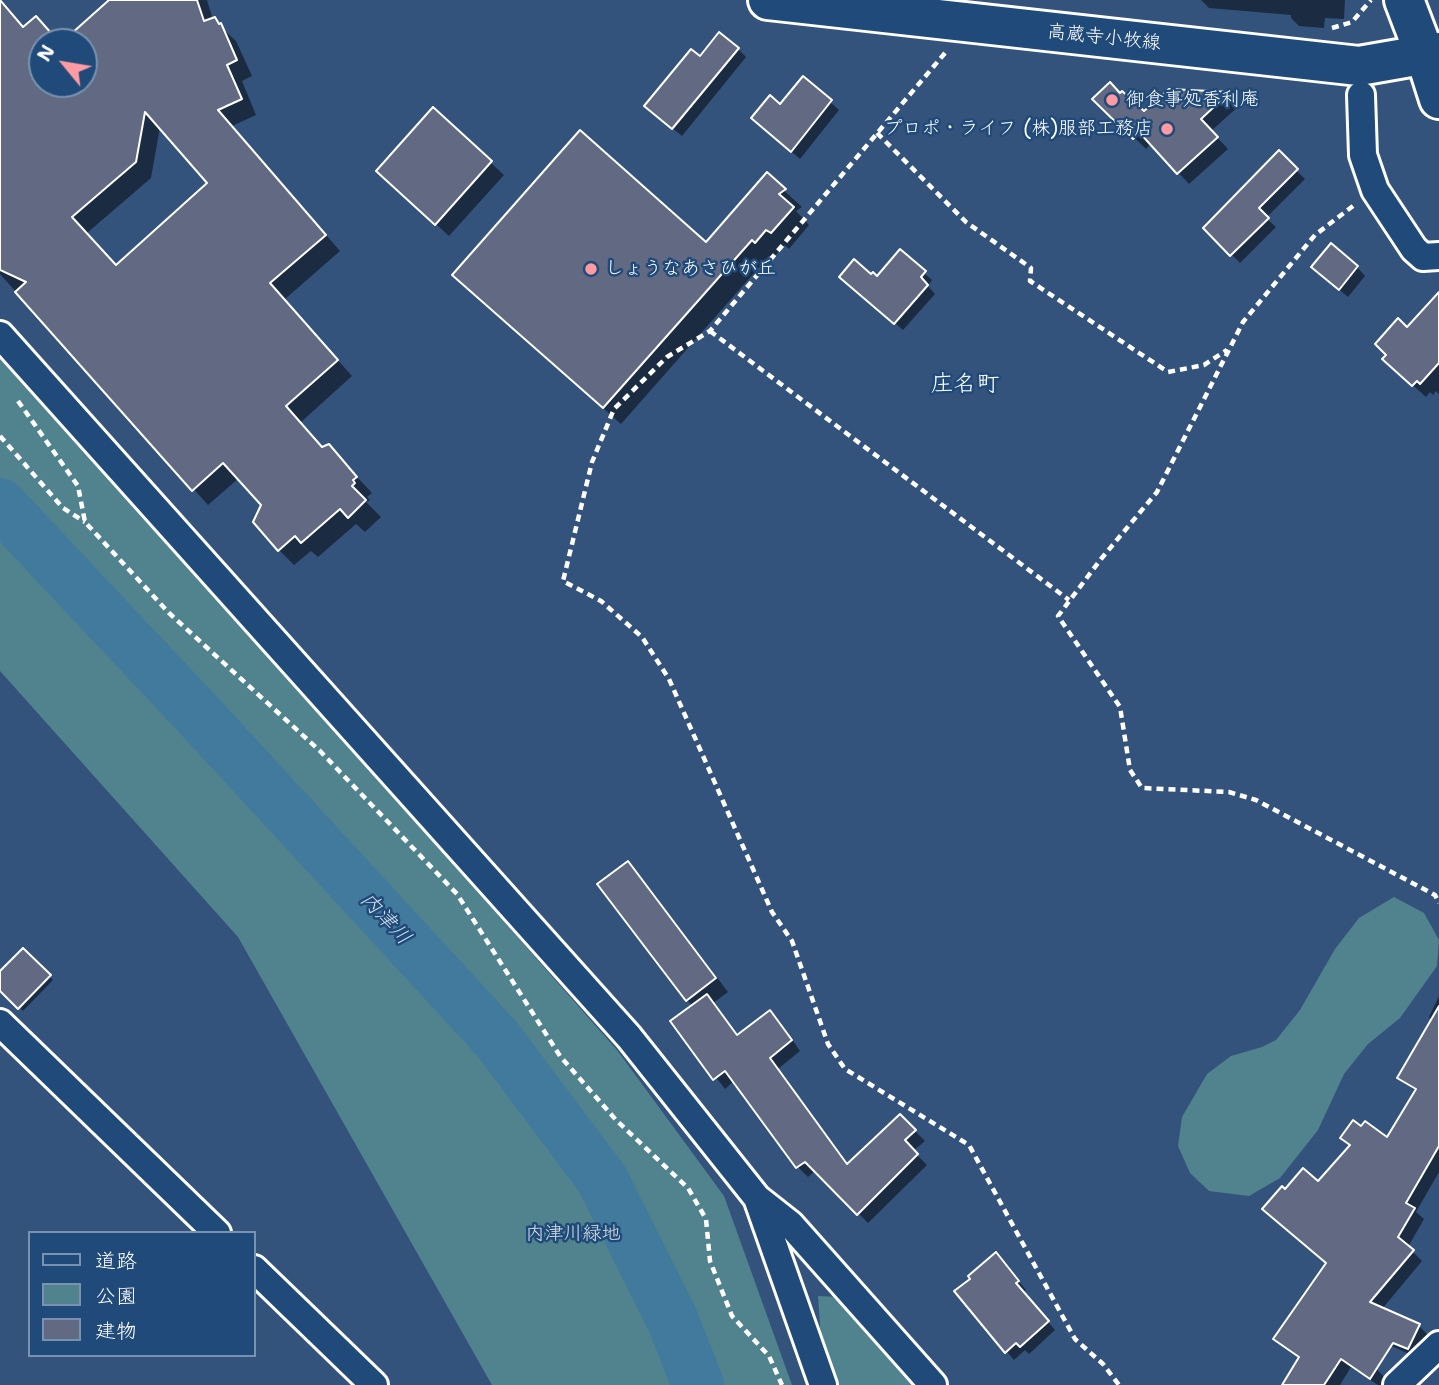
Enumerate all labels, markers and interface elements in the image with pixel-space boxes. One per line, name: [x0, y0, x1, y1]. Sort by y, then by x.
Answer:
street label: 高蔵寺小牧線: [1046, 21, 1162, 55]
north arrow: [28, 28, 98, 98]
text: N: [32, 40, 61, 66]
place label: 御食事処香利庵: [1126, 89, 1259, 111]
marker: 御食事処香利庵: [1104, 92, 1120, 108]
place label: プロポ・ライフ (株)服部工務店: [883, 118, 1153, 140]
marker: プロポ・ライフ (株)服部工務店: [1159, 121, 1175, 137]
place label: しょうなあさひが丘: [605, 258, 776, 280]
marker: しょうなあさひが丘: [583, 261, 599, 277]
district label: 庄名町: [931, 371, 999, 399]
water label: 内津川: [354, 887, 416, 951]
park label: 内津川緑地: [526, 1223, 620, 1245]
legend: [28, 1231, 256, 1357]
text: 道路: [95, 1247, 137, 1275]
text: 公園: [95, 1282, 137, 1310]
text: 建物: [95, 1317, 137, 1345]

